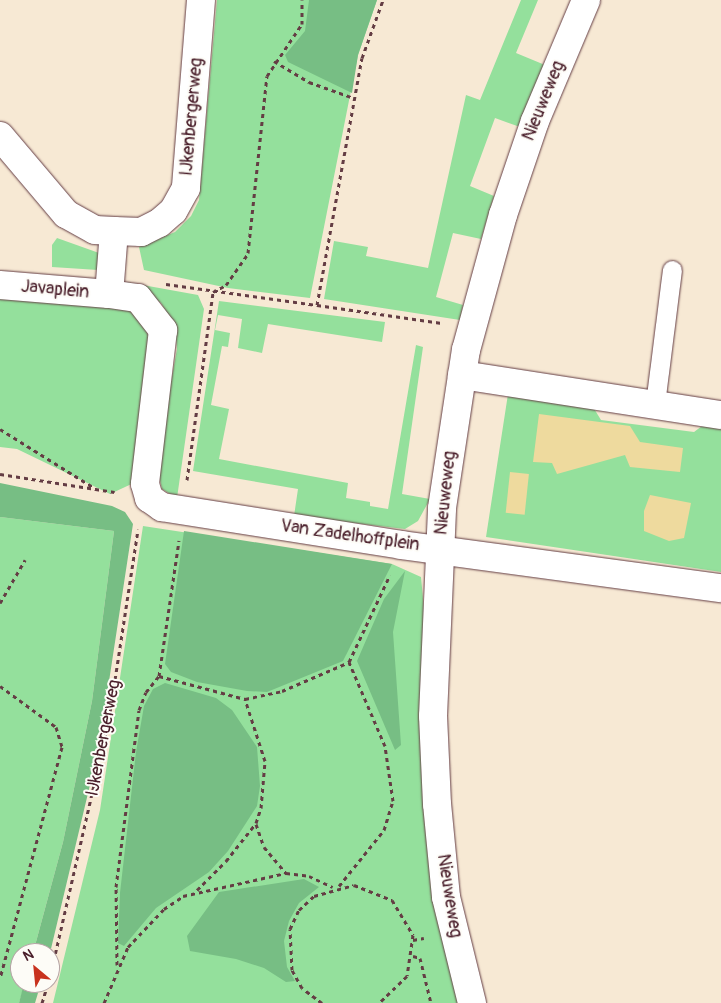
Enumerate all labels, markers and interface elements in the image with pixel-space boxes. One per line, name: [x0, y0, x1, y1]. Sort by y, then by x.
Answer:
street label: IJkenbergerweg: [176, 57, 208, 177]
street label: Nieuweweg: [518, 58, 570, 144]
street label: Javaplein: [20, 276, 90, 304]
street label: Nieuweweg: [431, 450, 461, 536]
street label: Van Zadelhoffplein: [279, 516, 421, 556]
street label: IJkenbergerweg: [82, 678, 126, 798]
street label: Nieuweweg: [432, 853, 466, 939]
north arrow: [10, 943, 60, 993]
text: N: [20, 945, 36, 965]

